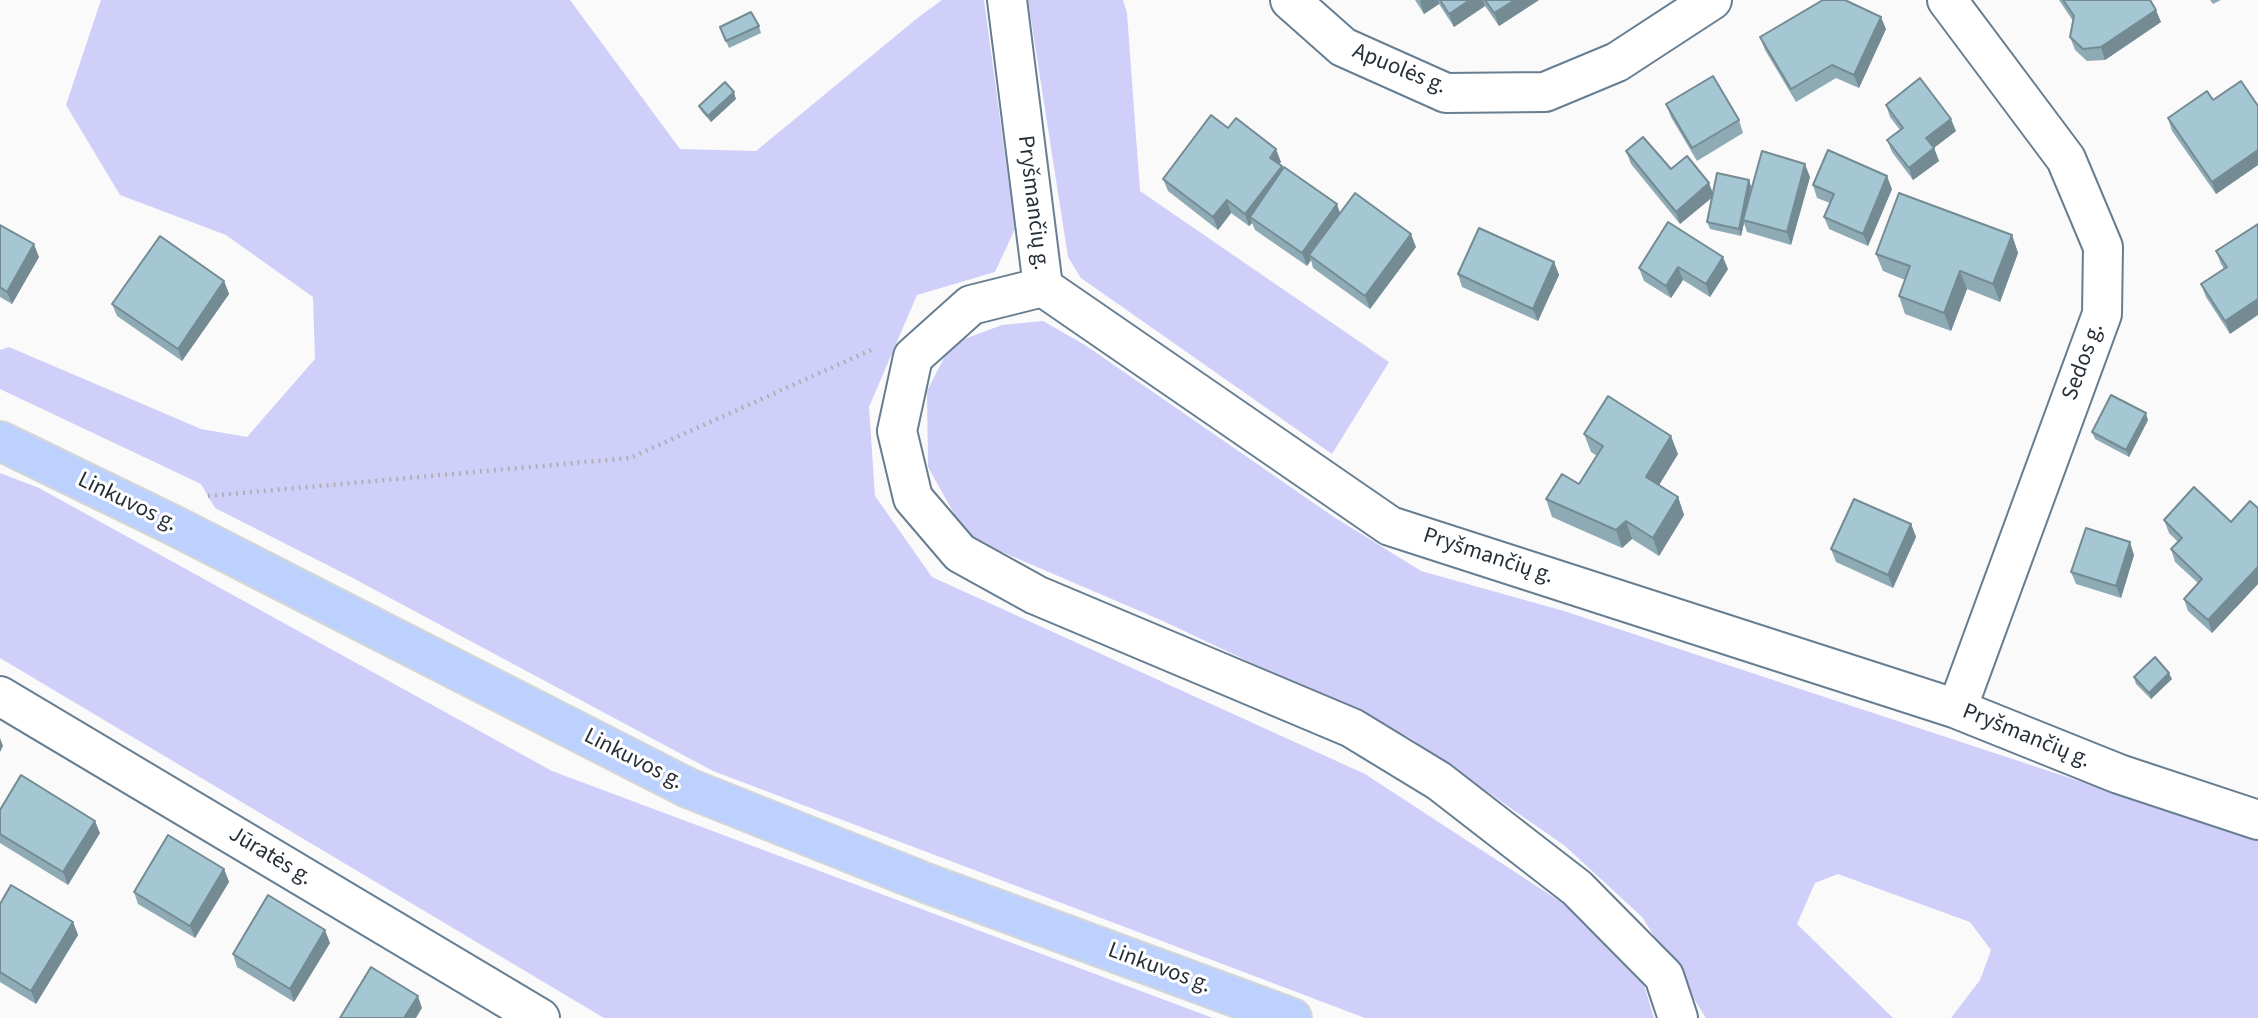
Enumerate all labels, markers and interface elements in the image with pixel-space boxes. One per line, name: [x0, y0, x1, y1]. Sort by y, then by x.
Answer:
street label: Apuolės g.: [1348, 39, 1450, 101]
street label: Pryšmančių g.: [1010, 134, 1054, 272]
street label: Sedos g.: [2057, 319, 2111, 405]
street label: Linkuvos g.: [73, 467, 181, 539]
street label: Pryšmančių g.: [1419, 523, 1557, 591]
street label: Pryšmančių g.: [1958, 699, 2094, 775]
street label: Linkuvos g.: [579, 723, 687, 797]
street label: Jūratės g.: [223, 821, 317, 893]
street label: Linkuvos g.: [1104, 938, 1214, 1000]

